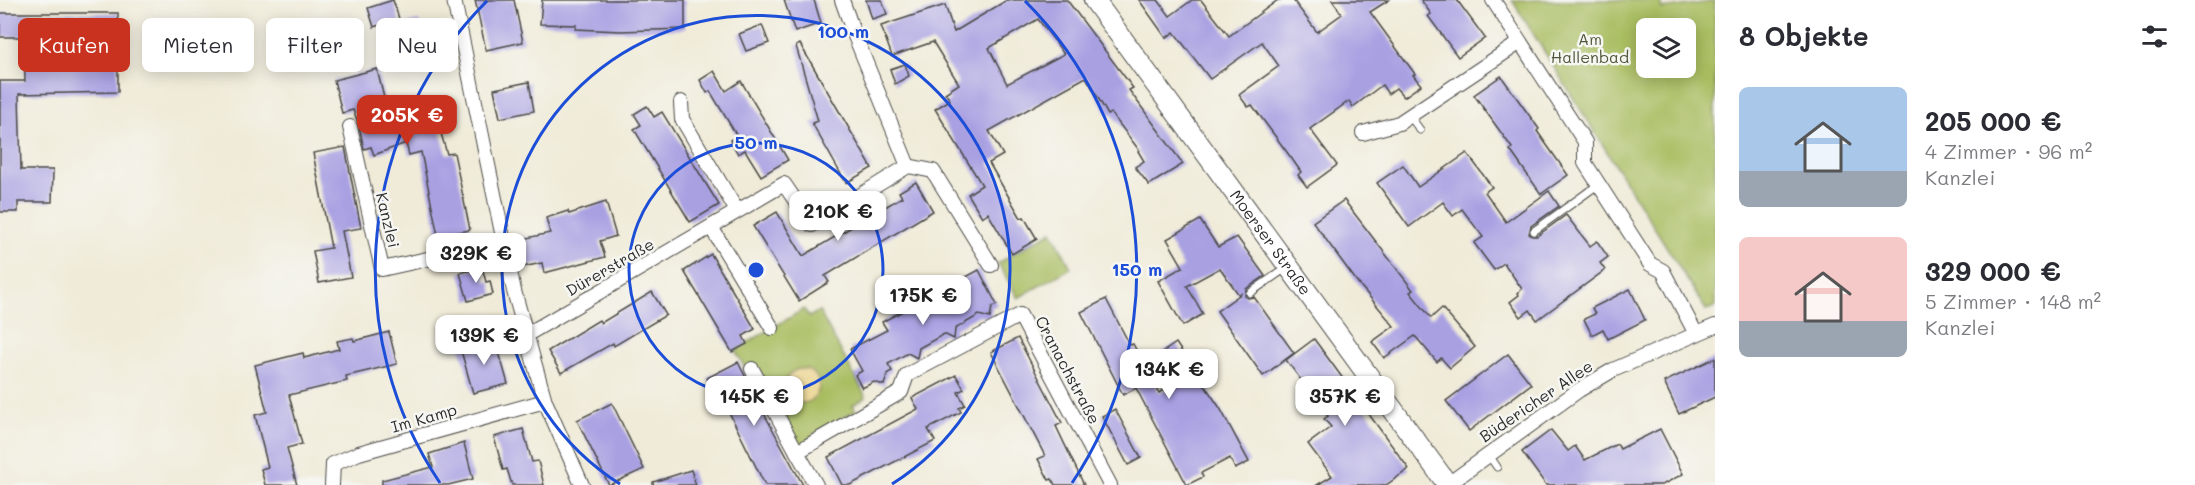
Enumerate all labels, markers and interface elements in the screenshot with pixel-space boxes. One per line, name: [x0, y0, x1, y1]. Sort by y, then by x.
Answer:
chip: Kaufen: [18, 18, 130, 72]
chip: Mieten: [142, 18, 254, 72]
chip: Filter: [266, 18, 364, 72]
chip: Neu: [376, 18, 458, 72]
map controls: [1636, 18, 1696, 78]
button: layers: [1636, 18, 1696, 78]
text: 100 m: [817, 19, 869, 43]
text: 8 Objekte: [1739, 19, 1868, 53]
icon: filters: [2138, 20, 2171, 53]
park label: Am Hallenbad: [1551, 28, 1629, 67]
pin: 205K €: [358, 95, 456, 146]
text: 205K €: [371, 101, 443, 127]
text: 205 000 €: [1925, 104, 2061, 138]
icon: home: [1787, 111, 1859, 183]
text: 50 m: [735, 130, 777, 154]
text: 4 Zimmer · 96 m²: [1925, 138, 2092, 164]
text: Kanzlei: [1925, 164, 1995, 190]
street label: Moerser Straße: [1226, 185, 1317, 299]
street label: Kanzlei: [372, 190, 405, 250]
pin: 210K €: [789, 191, 887, 242]
text: 210K €: [803, 197, 873, 223]
pin: 329K €: [427, 233, 525, 284]
street label: Dürerstraße: [562, 233, 658, 300]
text: 329K €: [440, 239, 512, 265]
text: 329 000 €: [1925, 254, 2061, 288]
text: 150 m: [1112, 257, 1162, 281]
centre of rings: [746, 260, 766, 280]
icon: home: [1787, 261, 1859, 333]
pin: 175K €: [874, 275, 972, 326]
text: 175K €: [889, 281, 957, 307]
text: 5 Zimmer · 148 m²: [1925, 288, 2101, 314]
street label: Cranachstraße: [1031, 312, 1106, 427]
text: Kanzlei: [1925, 314, 1995, 340]
pin: 139K €: [435, 315, 533, 366]
text: 139K €: [449, 321, 519, 347]
pin: 134K €: [1120, 349, 1218, 400]
text: 134K €: [1134, 355, 1204, 381]
street label: Büdericher Allee: [1475, 355, 1596, 446]
pin: 145K €: [705, 376, 803, 427]
pin: 357K €: [1296, 376, 1394, 427]
text: 145K €: [719, 382, 789, 408]
text: 357K €: [1309, 382, 1381, 408]
street label: Im Kamp: [389, 398, 459, 437]

